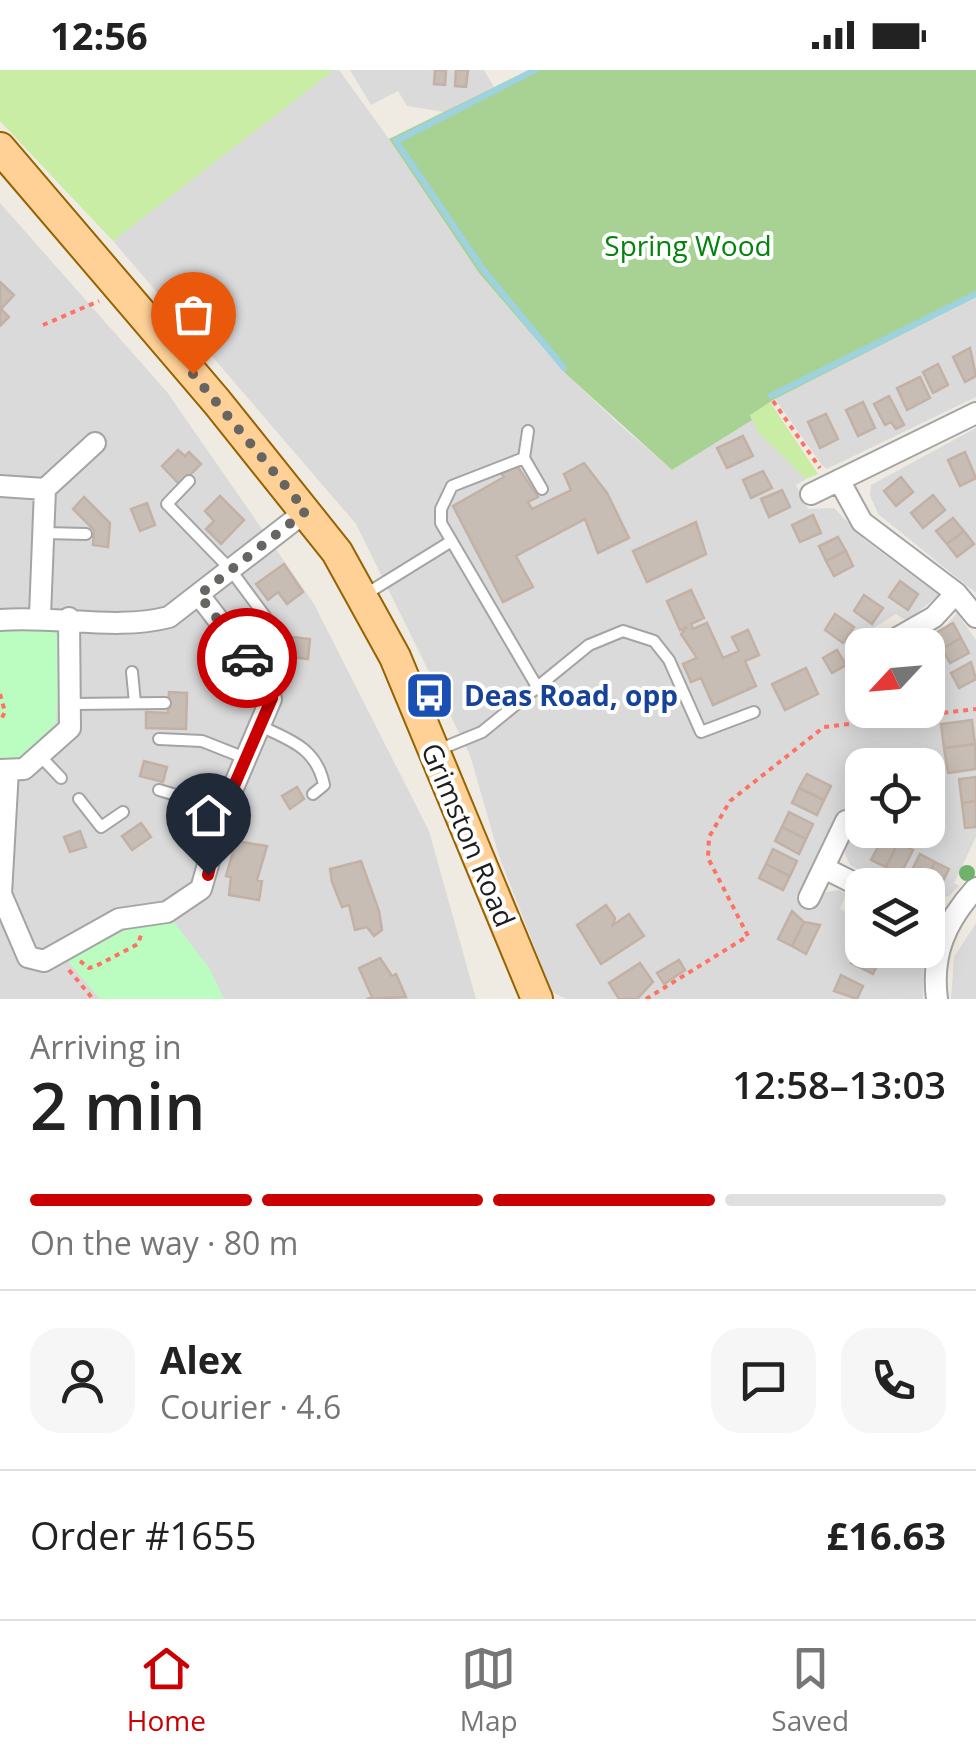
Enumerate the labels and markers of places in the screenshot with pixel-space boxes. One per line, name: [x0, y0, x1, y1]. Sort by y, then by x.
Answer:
pin: [151, 272, 236, 375]
bus stop icon: Deas Road, opp: [403, 670, 455, 722]
place label: Deas Road, opp: [464, 676, 678, 714]
pin: [166, 773, 251, 876]

